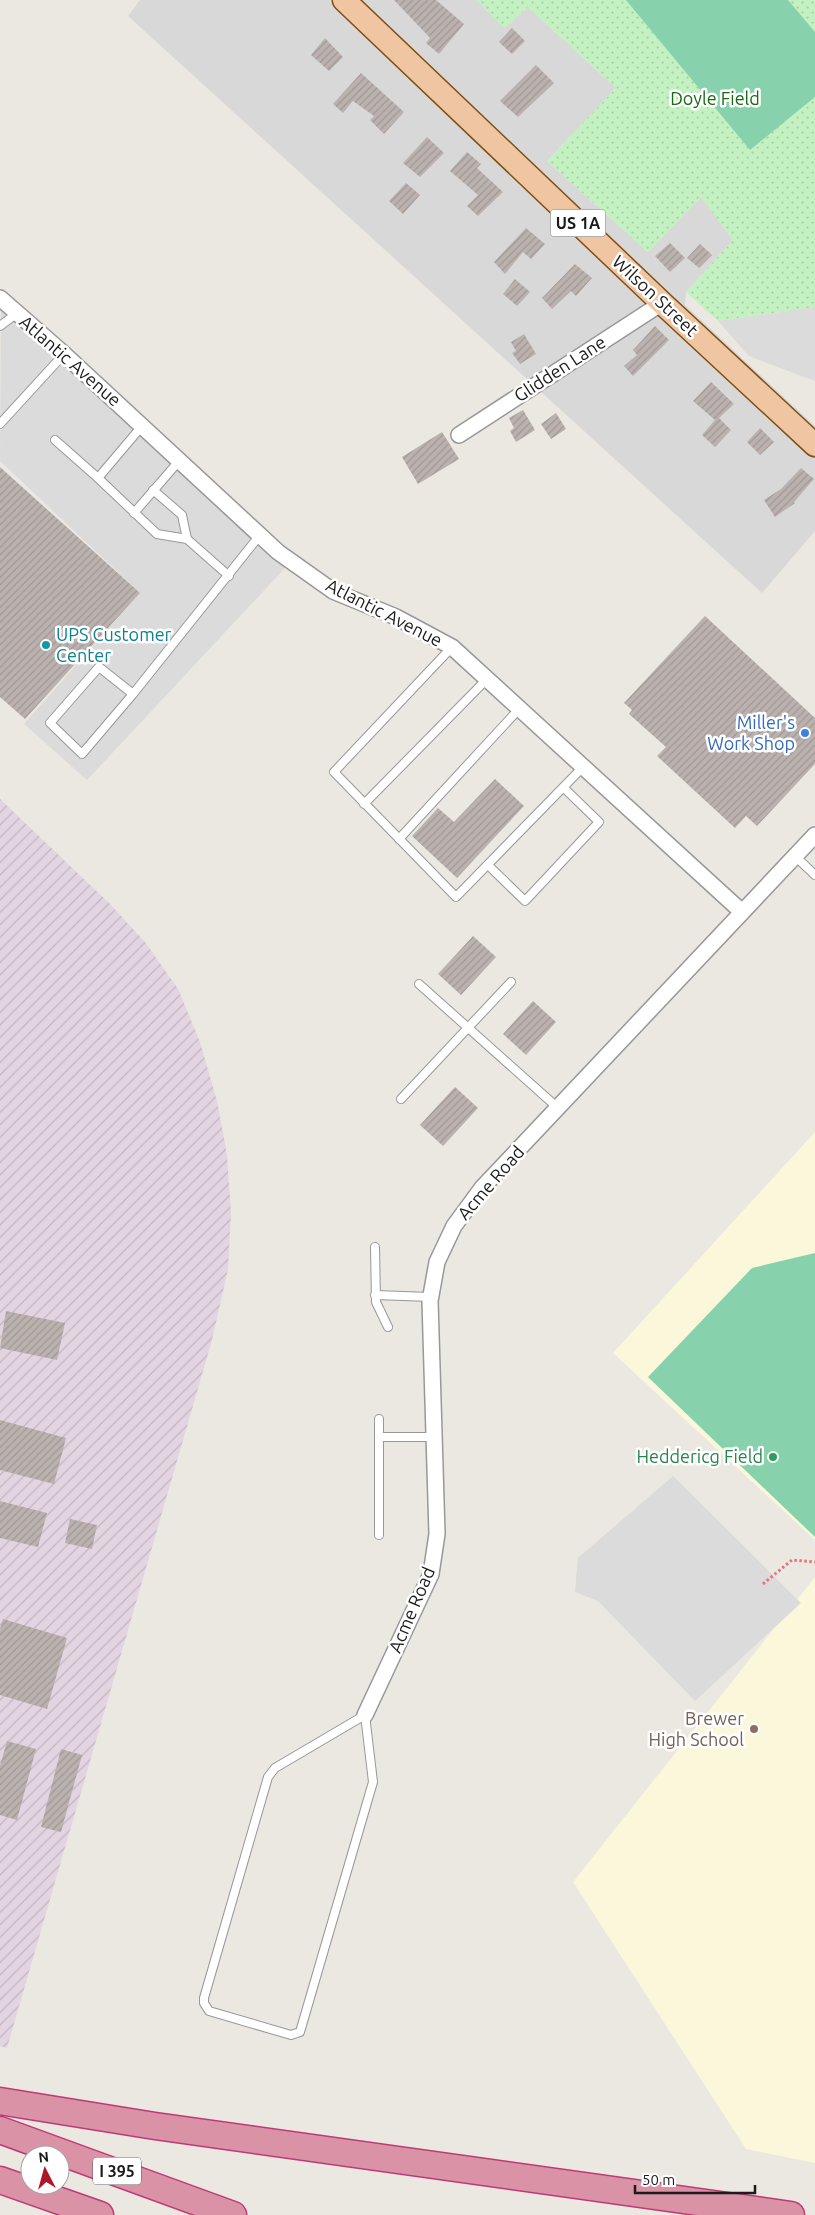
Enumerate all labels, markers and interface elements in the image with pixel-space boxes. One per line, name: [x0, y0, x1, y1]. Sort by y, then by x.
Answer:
park label: Doyle Field: [670, 88, 760, 108]
road number: US 1A: [550, 210, 606, 237]
street label: Wilson Street: [609, 251, 702, 340]
street label: Atlantic Avenue: [16, 311, 125, 410]
street label: Glidden Lane: [510, 331, 609, 405]
street label: Atlantic Avenue: [323, 574, 446, 650]
place label: UPS Customer Center: [56, 624, 172, 665]
marker: UPS Customer Center: [40, 639, 52, 651]
place label: Miller's Work Shop: [707, 712, 795, 753]
marker: Miller's Work Shop: [799, 727, 811, 739]
street label: Acme Road: [453, 1141, 528, 1223]
place label: Heddericg Field: [637, 1446, 763, 1466]
marker: Heddericg Field: [767, 1451, 779, 1463]
street label: Acme Road: [384, 1564, 438, 1655]
place label: Brewer High School: [648, 1708, 744, 1749]
marker: Brewer High School: [748, 1723, 760, 1735]
north arrow: [20, 2145, 70, 2195]
text: N: [38, 2149, 50, 2166]
road number: I 395: [93, 2158, 141, 2184]
scale bar: [635, 2162, 755, 2194]
text: 50 m: [642, 2171, 675, 2188]

